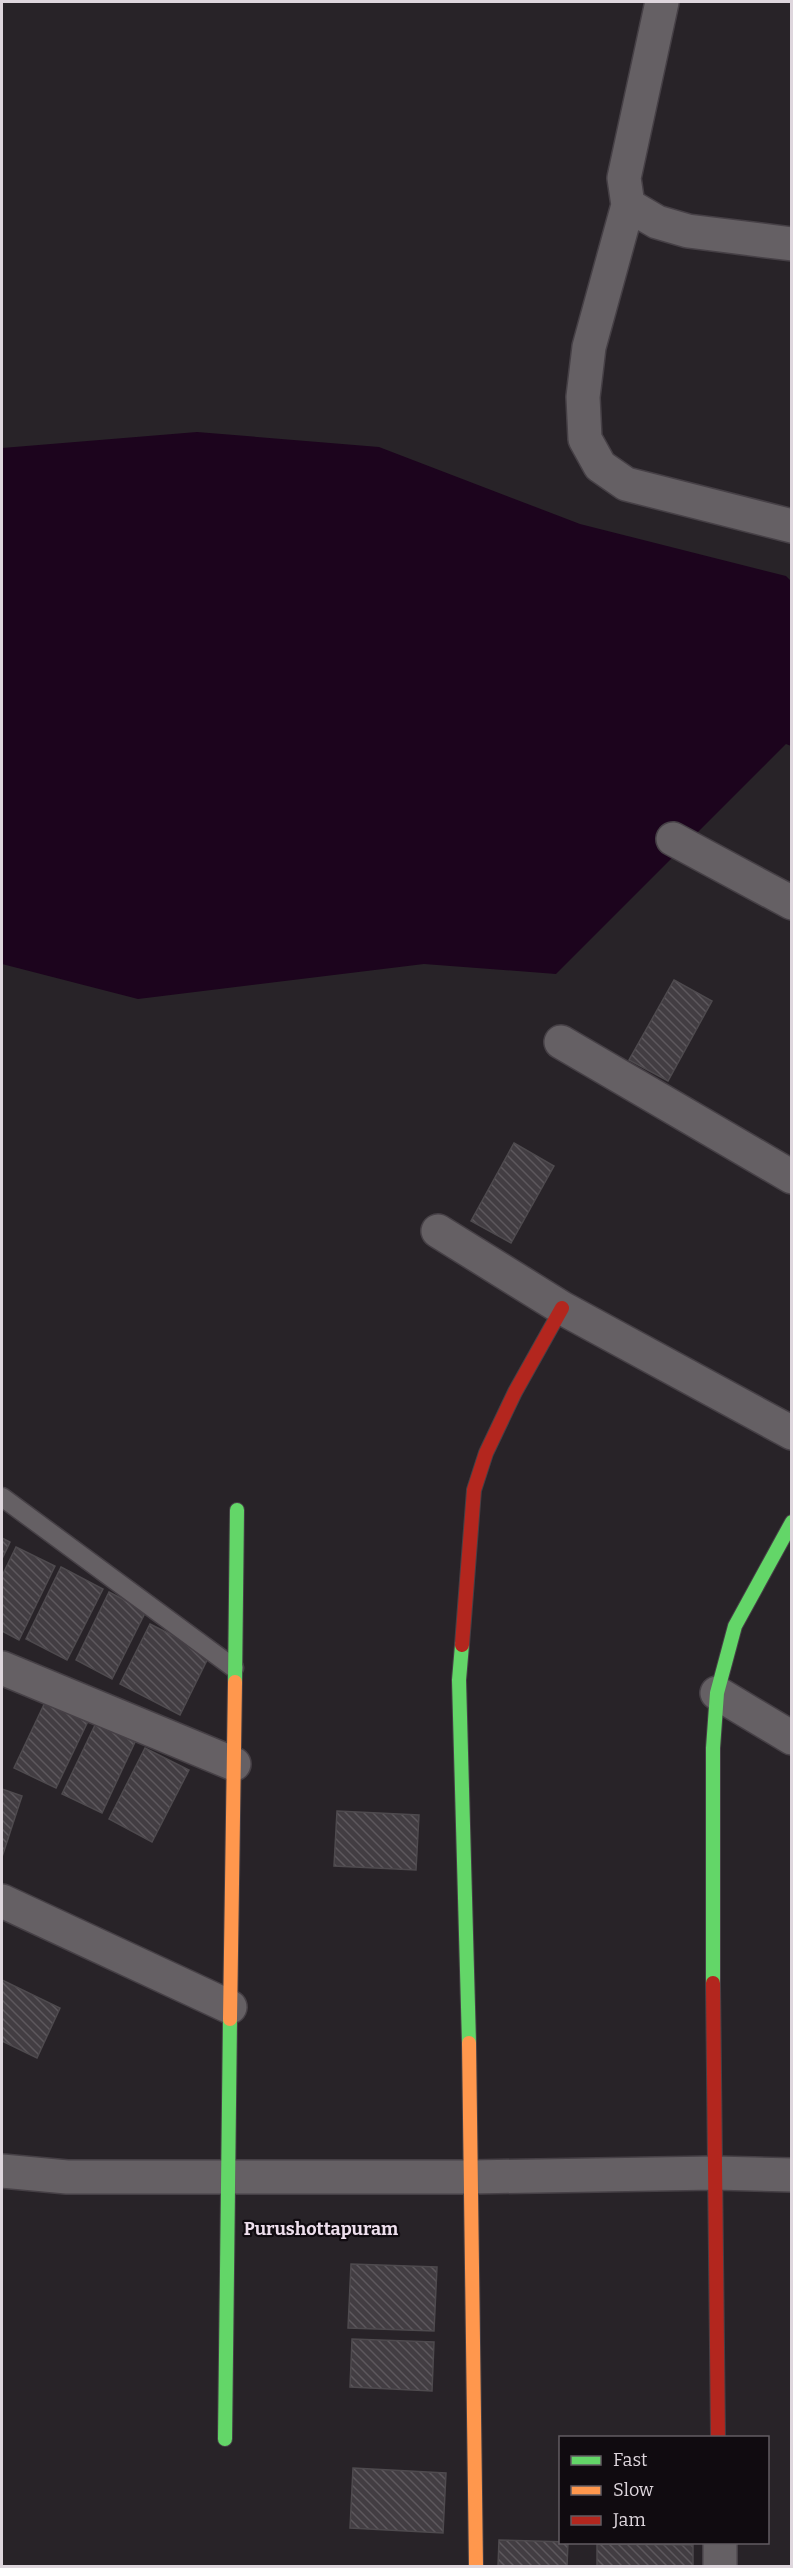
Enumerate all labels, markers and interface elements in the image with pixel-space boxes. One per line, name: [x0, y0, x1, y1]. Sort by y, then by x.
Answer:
district label: Purushottapuram: [244, 2218, 398, 2240]
legend: [559, 2436, 769, 2544]
text: Fast: [613, 2449, 648, 2471]
text: Slow: [613, 2479, 654, 2501]
text: Jam: [612, 2509, 646, 2531]

